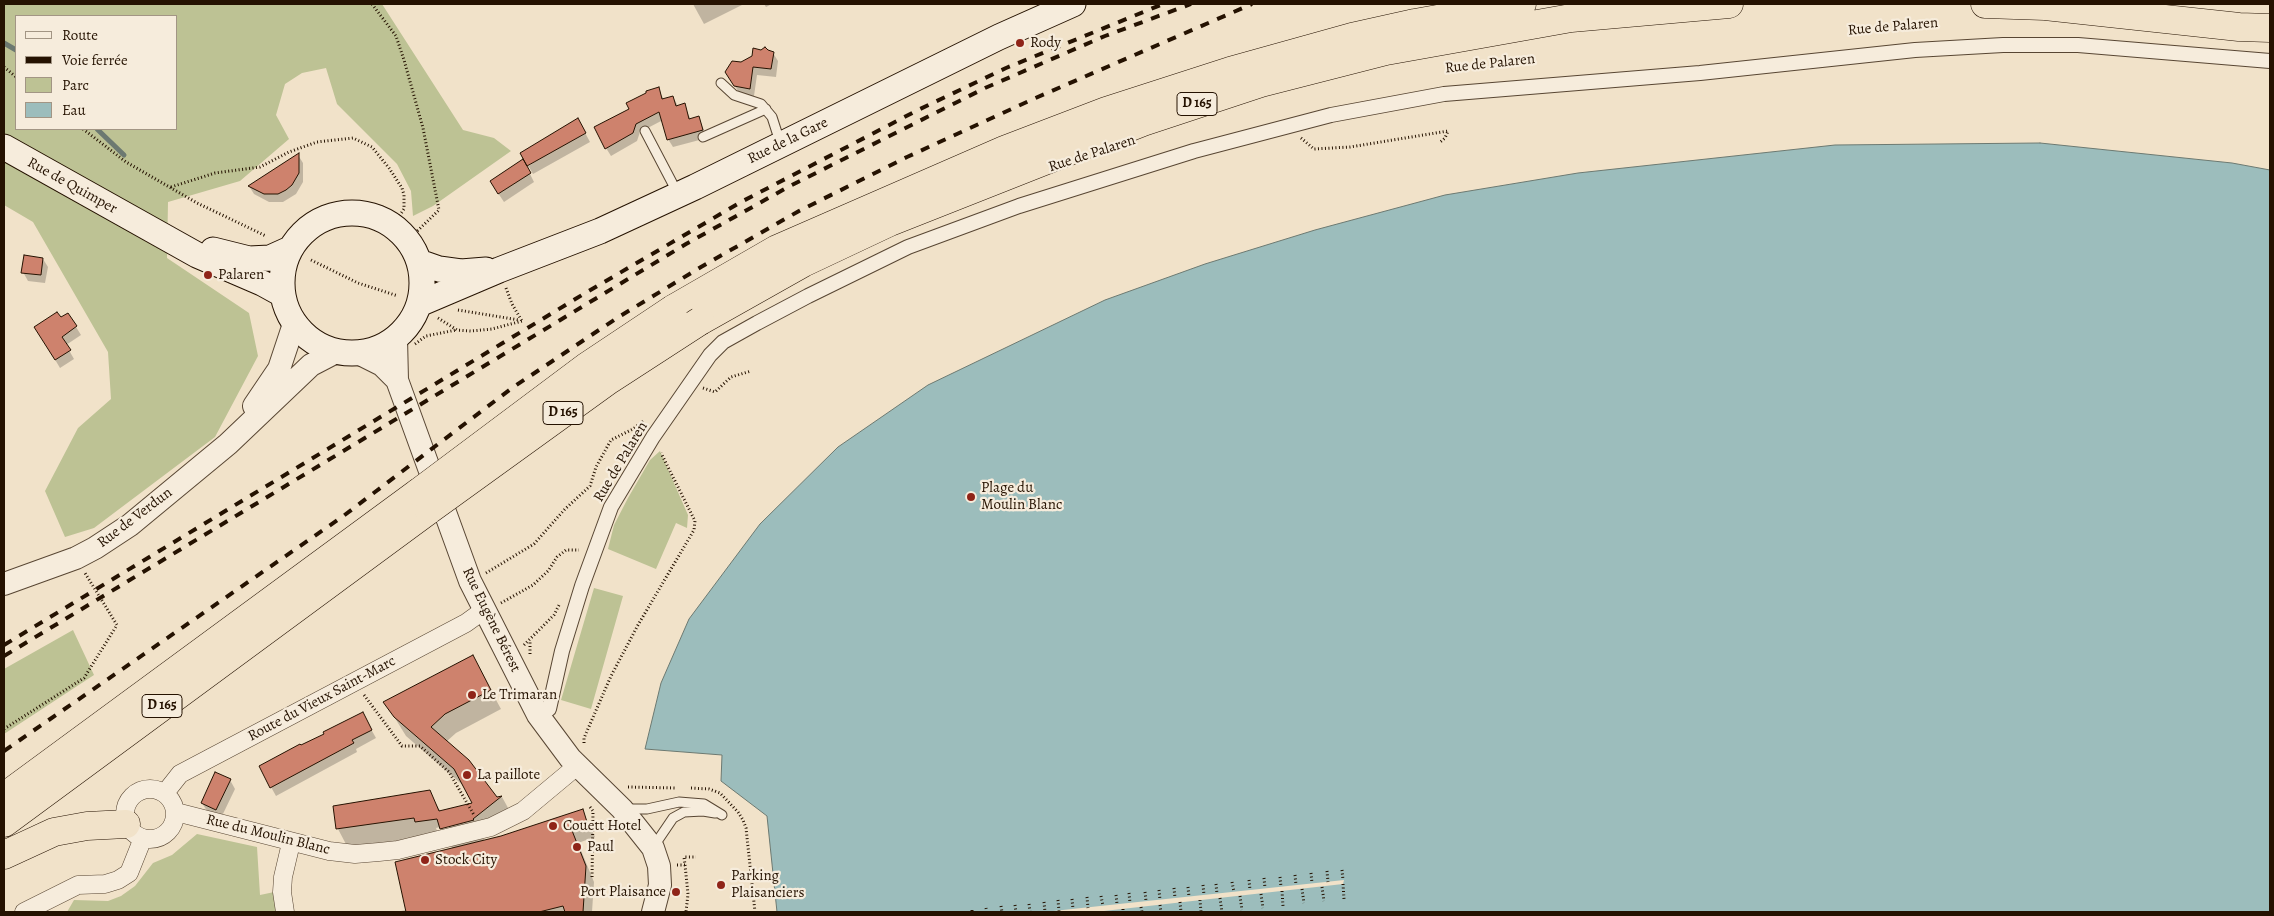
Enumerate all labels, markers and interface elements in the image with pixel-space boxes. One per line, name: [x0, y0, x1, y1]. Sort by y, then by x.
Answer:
street label: Rue de Palaren: [1847, 14, 1939, 40]
legend: [15, 15, 178, 130]
text: Route: [62, 25, 98, 45]
place label: Rody: [1030, 34, 1061, 52]
marker: Rody: [1014, 37, 1026, 49]
text: Voie ferrée: [62, 50, 128, 70]
street label: Rue de Palaren: [1444, 50, 1536, 78]
text: Parc: [62, 75, 89, 95]
road number: D 165: [1177, 92, 1217, 116]
text: Eau: [62, 100, 86, 120]
street label: Rue de la Gare: [745, 114, 831, 168]
street label: Rue de Palaren: [1046, 131, 1138, 177]
street label: Rue de Quimper: [24, 154, 120, 218]
place label: Palaren: [218, 266, 264, 284]
marker: Palaren: [202, 269, 214, 281]
road number: D 165: [543, 402, 583, 424]
street label: Rue de Palaren: [590, 419, 652, 505]
place label: Plage du Moulin Blanc: [981, 479, 1062, 514]
street label: Rue de Verdun: [94, 484, 176, 552]
marker: Plage du Moulin Blanc: [965, 491, 977, 503]
street label: Rue Eugène Bérest: [458, 565, 524, 675]
street label: Route du Vieux Saint-Marc: [245, 652, 399, 746]
place label: Le Trimaran: [482, 686, 557, 704]
marker: Le Trimaran: [466, 689, 478, 701]
road number: D 165: [142, 694, 182, 718]
place label: La paillote: [477, 766, 540, 784]
marker: La paillote: [461, 769, 473, 781]
street label: Rue du Moulin Blanc: [204, 811, 332, 859]
place label: Couett Hotel: [563, 817, 641, 835]
marker: Couett Hotel: [547, 820, 559, 832]
place label: Paul: [587, 838, 614, 856]
marker: Paul: [571, 841, 583, 853]
place label: Stock City: [435, 851, 497, 869]
marker: Stock City: [419, 854, 431, 866]
place label: Parking Plaisanciers: [731, 867, 804, 902]
marker: Parking Plaisanciers: [715, 879, 727, 891]
place label: Port Plaisance: [580, 883, 666, 901]
marker: Port Plaisance: [670, 886, 682, 898]

